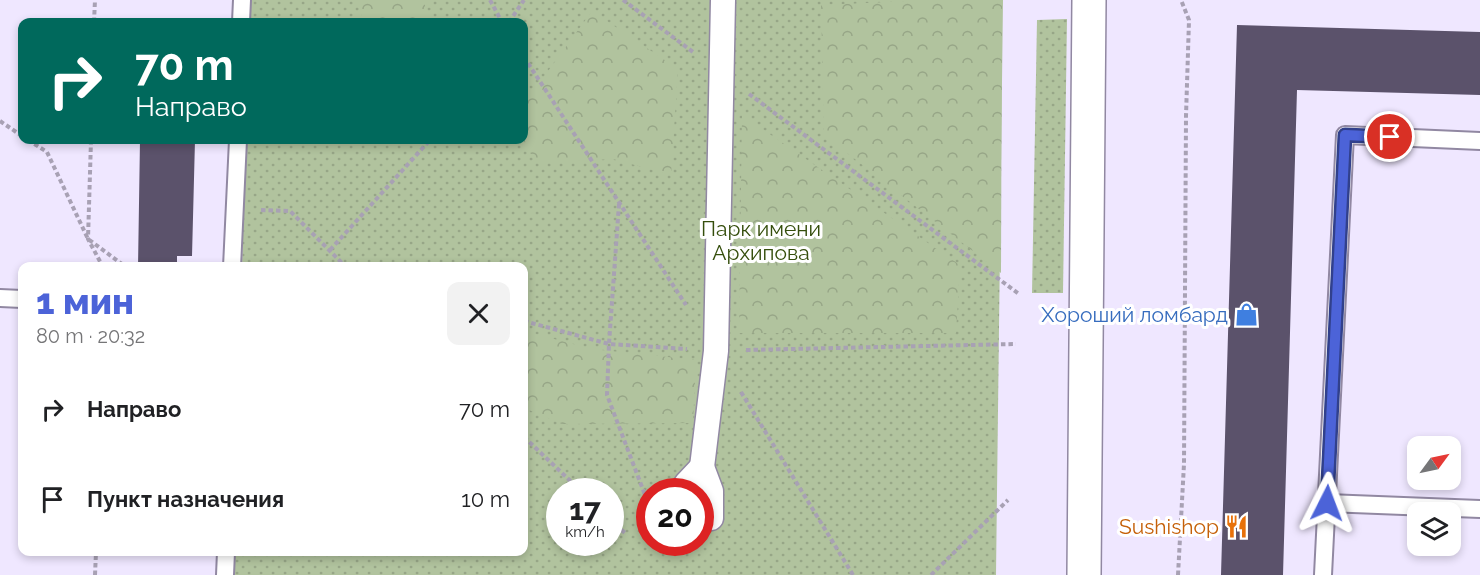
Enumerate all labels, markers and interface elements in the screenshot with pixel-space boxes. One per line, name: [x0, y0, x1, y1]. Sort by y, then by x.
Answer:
text: 70 m: [135, 41, 234, 90]
icon: right: [36, 42, 114, 120]
text: Направо: [135, 91, 247, 122]
pin: [1364, 111, 1415, 162]
icon: arrive: [1373, 120, 1406, 153]
park label: Парк имени Архипова: [701, 216, 821, 265]
text: 1 мин: [36, 280, 134, 322]
button: close: [447, 282, 510, 345]
place label: Хороший ломбард: [1041, 302, 1228, 327]
shop icon: Хороший ломбард: [1233, 302, 1259, 328]
text: 80 m · 20:32: [36, 324, 145, 348]
icon: right: [36, 393, 69, 426]
text: Направо: [87, 396, 181, 422]
text: 70 m: [459, 396, 510, 422]
north arrow: [1407, 436, 1461, 490]
map controls: [1407, 436, 1461, 556]
position arrow: [1295, 471, 1359, 535]
speed limit sign: 20: [636, 478, 714, 556]
icon: arrive: [36, 483, 69, 516]
text: Пункт назначения: [87, 486, 284, 512]
text: 10 m: [461, 486, 510, 512]
text: 17: [569, 492, 601, 527]
button: layers: [1407, 502, 1461, 556]
place label: Sushishop: [1119, 514, 1219, 539]
restaurant icon: Sushishop: [1224, 514, 1250, 540]
text: km/h: [565, 523, 605, 541]

